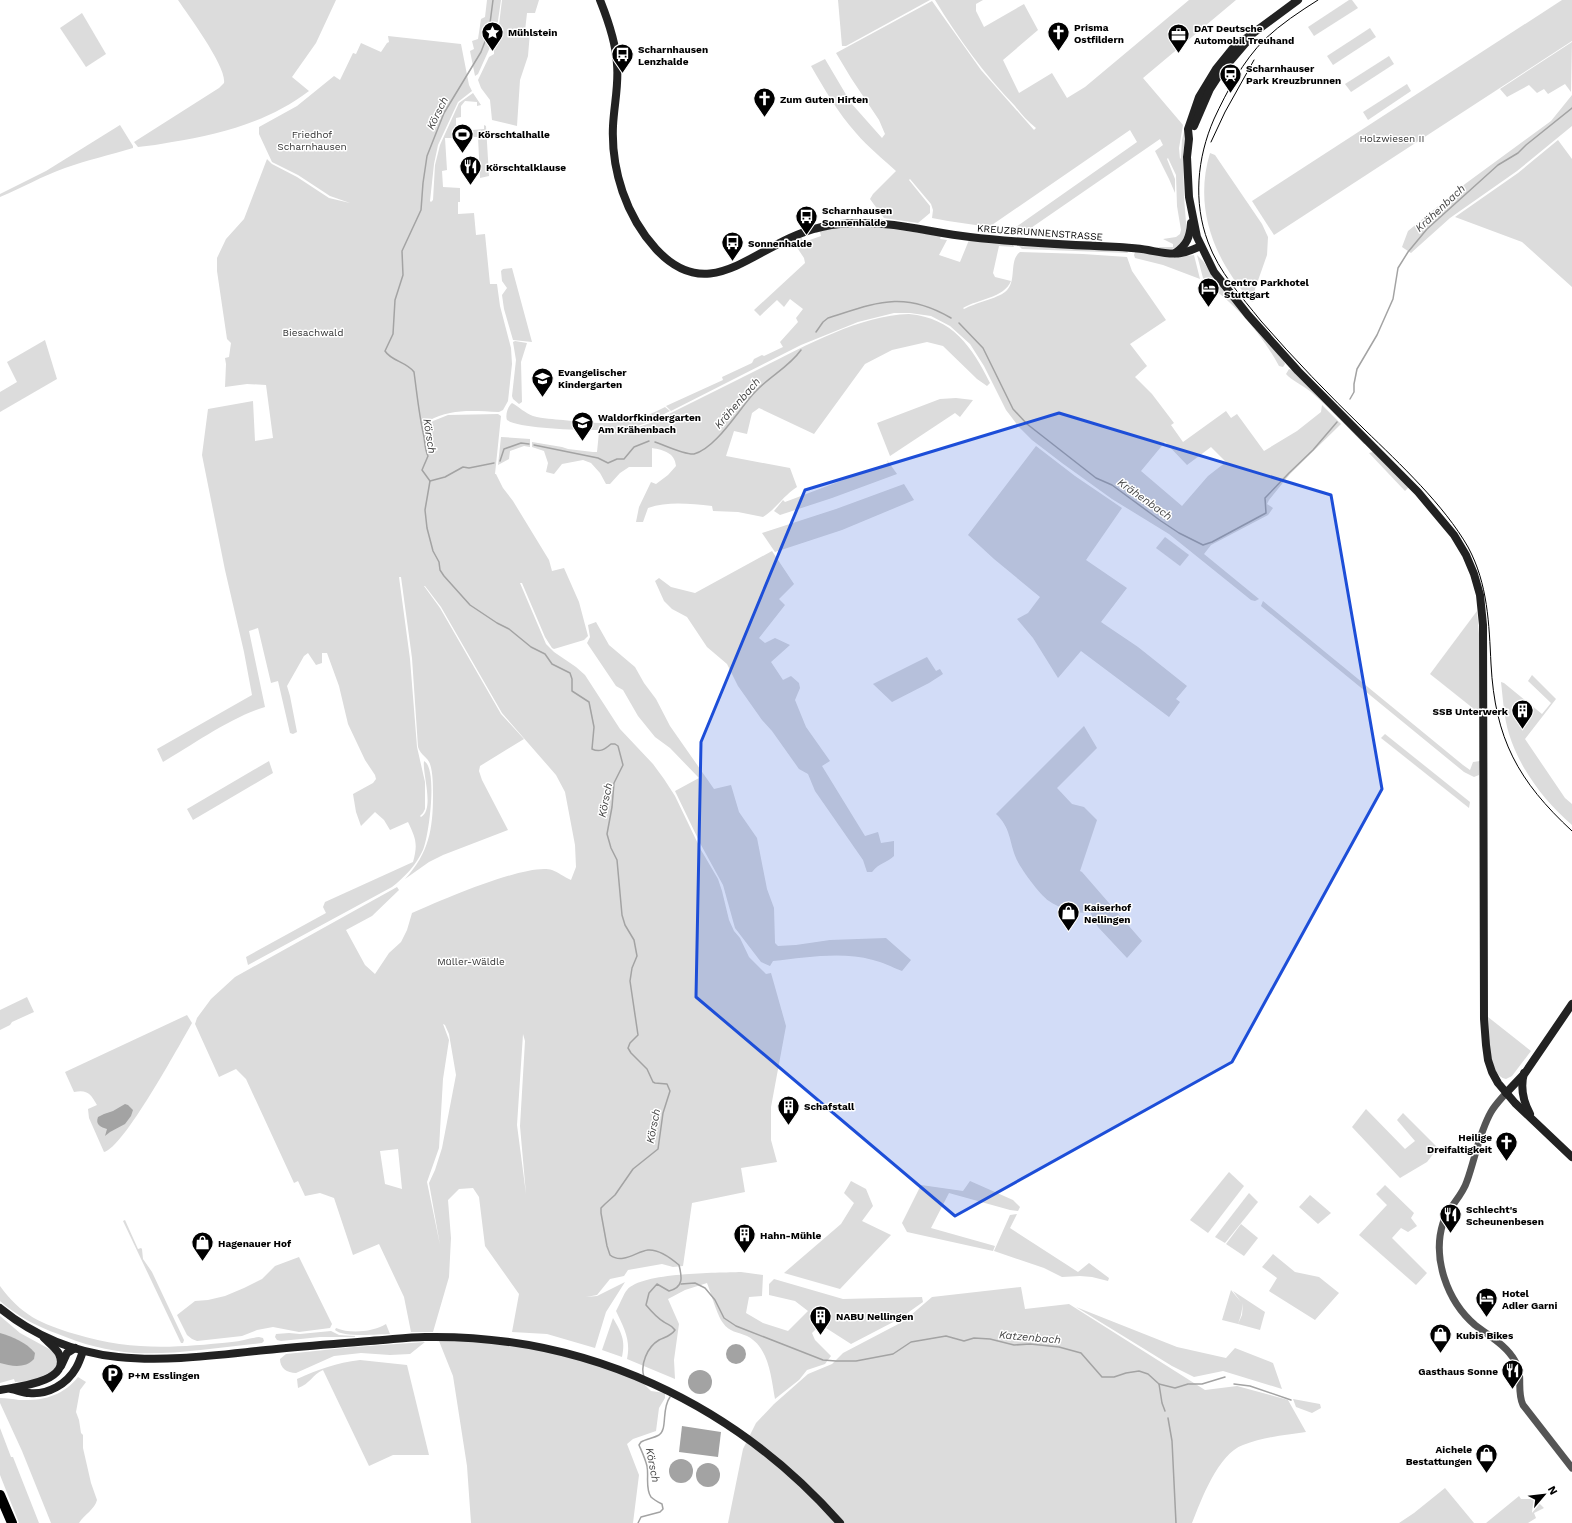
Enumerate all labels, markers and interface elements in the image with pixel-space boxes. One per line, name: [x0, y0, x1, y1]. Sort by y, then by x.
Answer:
place icon: Mühlstein: [479, 19, 505, 52]
church icon: Prisma Ostfildern: [1046, 20, 1072, 53]
office icon: DAT Deutsche Automobil Treuhand: [1166, 21, 1192, 54]
place label: Prisma Ostfildern: [1074, 22, 1124, 45]
place label: DAT Deutsche Automobil Treuhand: [1194, 23, 1294, 46]
place label: Mühlstein: [508, 27, 557, 38]
bus stop icon: Scharnhausen Lenzhalde: [609, 42, 635, 75]
place label: Scharnhausen Lenzhalde: [638, 44, 708, 67]
station icon: Scharnhauser Park Kreuzbrunnen: [1218, 61, 1244, 94]
place label: Scharnhauser Park Kreuzbrunnen: [1246, 63, 1341, 86]
church icon: Zum Guten Hirten: [752, 86, 778, 119]
place label: Zum Guten Hirten: [780, 94, 868, 105]
water label: Körsch: [424, 95, 451, 132]
sports icon: Körschtalhalle: [449, 121, 475, 154]
park label: Friedhof Scharnhausen: [277, 129, 347, 152]
place label: Körschtalhalle: [478, 129, 550, 140]
park label: Holzwiesen II: [1359, 133, 1425, 144]
restaurant icon: Körschtalklause: [458, 154, 484, 187]
place label: Körschtalklause: [486, 162, 566, 173]
water label: Krähenbach: [1413, 182, 1468, 235]
bus stop icon: Scharnhausen Sonnenhalde: [793, 203, 819, 236]
place label: Scharnhausen Sonnenhalde: [822, 205, 892, 228]
street label: KREUZBRUNNENSTRASSE: [977, 223, 1103, 242]
bus stop icon: Sonnenhalde: [719, 230, 745, 263]
place label: Sonnenhalde: [748, 238, 812, 249]
hotel icon: Centro Parkhotel Stuttgart: [1196, 275, 1222, 308]
place label: Centro Parkhotel Stuttgart: [1224, 277, 1310, 300]
park label: Biesachwald: [283, 327, 343, 338]
school or university icon: Evangelischer Kindergarten: [529, 365, 555, 398]
place label: Evangelischer Kindergarten: [558, 367, 627, 390]
water label: Krähenbach: [712, 375, 763, 432]
school or university icon: Waldorfkindergarten Am Krähenbach: [570, 410, 596, 443]
place label: Waldorfkindergarten Am Krähenbach: [598, 412, 701, 435]
water label: Körsch: [420, 418, 439, 454]
water label: Krähenbach: [1115, 476, 1174, 523]
building icon: SSB Unterwerk: [1510, 698, 1536, 731]
place label: SSB Unterwerk: [1433, 706, 1509, 717]
water label: Körsch: [596, 782, 615, 819]
shop icon: Kaiserhof Nellingen: [1055, 900, 1081, 933]
place label: Kaiserhof Nellingen: [1084, 902, 1132, 925]
park label: Müller-Wäldle: [437, 956, 505, 967]
building icon: Schafstall: [776, 1093, 802, 1126]
place label: Schafstall: [804, 1101, 855, 1112]
water label: Körsch: [644, 1108, 663, 1145]
church icon: Heilige Dreifaltigkeit: [1494, 1130, 1520, 1163]
place label: Heilige Dreifaltigkeit: [1427, 1132, 1493, 1155]
restaurant icon: Schlecht's Scheunenbesen: [1438, 1202, 1464, 1235]
place label: Schlecht's Scheunenbesen: [1466, 1204, 1544, 1227]
building icon: Hahn-Mühle: [731, 1222, 757, 1255]
shop icon: Hagenauer Hof: [189, 1230, 215, 1263]
place label: Hahn-Mühle: [760, 1230, 822, 1241]
place label: Hagenauer Hof: [218, 1238, 292, 1249]
hotel icon: Hotel Adler Garni: [1473, 1286, 1499, 1319]
place label: Hotel Adler Garni: [1502, 1288, 1557, 1311]
building icon: NABU Nellingen: [808, 1303, 834, 1336]
place label: NABU Nellingen: [836, 1311, 913, 1322]
shop icon: Kubis Bikes: [1427, 1322, 1453, 1355]
water label: Katzenbach: [998, 1328, 1061, 1347]
place label: Kubis Bikes: [1456, 1330, 1514, 1341]
restaurant icon: Gasthaus Sonne: [1500, 1358, 1526, 1391]
parking icon: P+M Esslingen: [99, 1362, 125, 1395]
place label: Gasthaus Sonne: [1418, 1366, 1498, 1377]
place label: P+M Esslingen: [128, 1370, 200, 1381]
shop icon: Aichele Bestattungen: [1474, 1442, 1500, 1475]
place label: Aichele Bestattungen: [1406, 1444, 1472, 1467]
water label: Körsch: [643, 1447, 662, 1484]
north arrow: [1524, 1475, 1564, 1515]
text: N: [1545, 1484, 1560, 1497]

